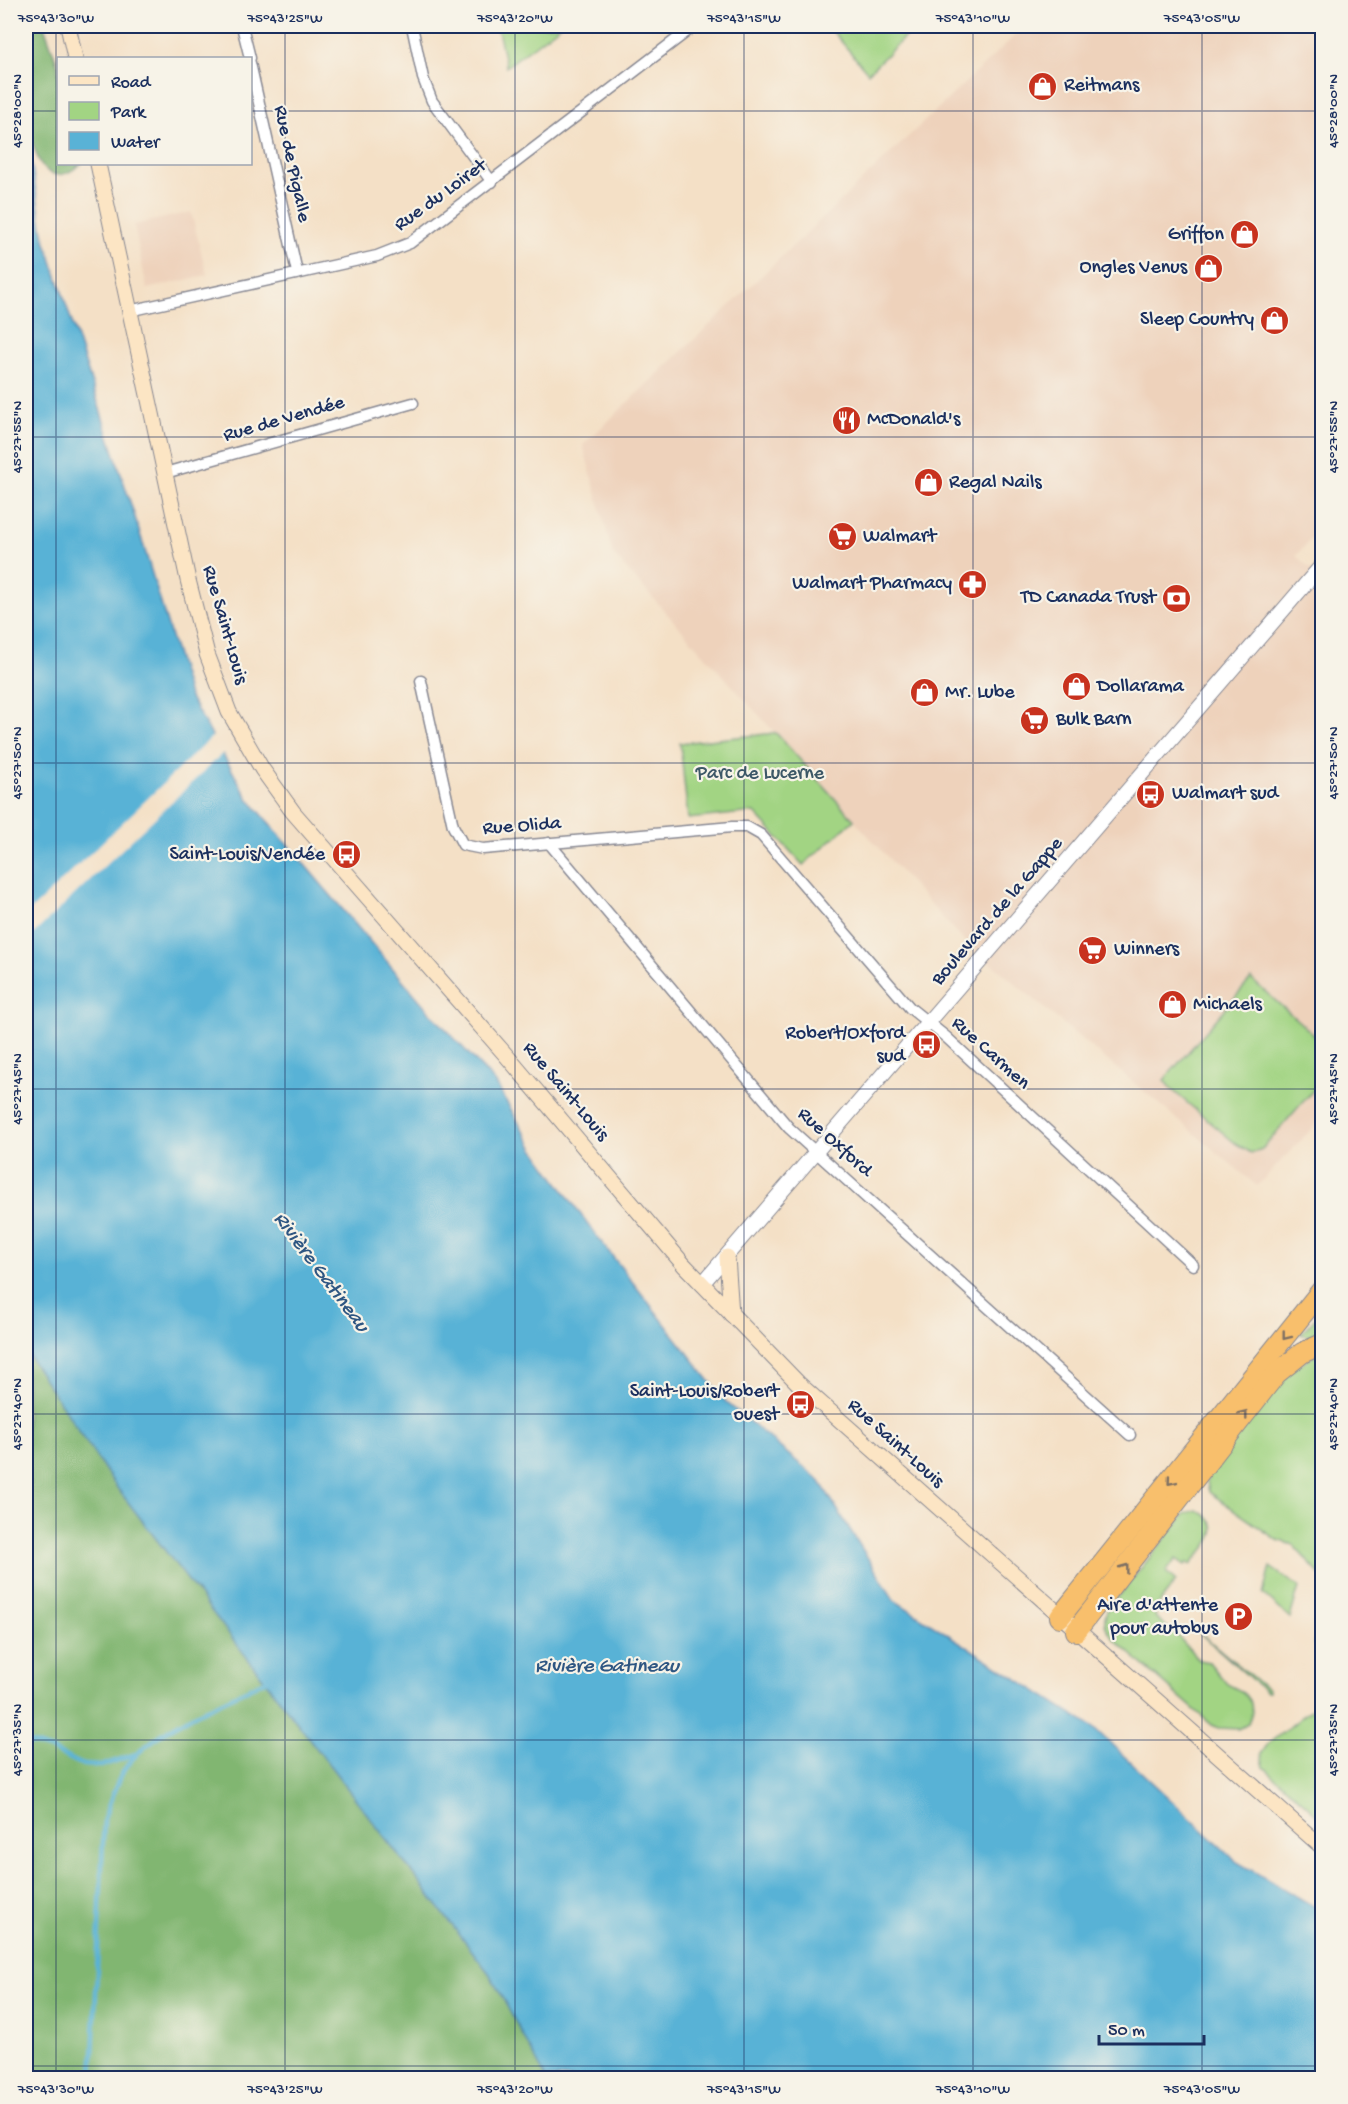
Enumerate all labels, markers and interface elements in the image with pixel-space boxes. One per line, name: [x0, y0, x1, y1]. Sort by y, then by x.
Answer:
text: 75°43'30"W: [17, 10, 94, 28]
text: 75°43'25"W: [246, 10, 323, 28]
text: 75°43'20"W: [476, 10, 553, 28]
text: 75°43'15"W: [706, 10, 781, 28]
text: 75°43'10"W: [935, 10, 1011, 28]
text: 75°43'05"W: [1163, 10, 1240, 28]
legend: [57, 57, 252, 165]
shop icon: Reitmans: [1027, 70, 1059, 102]
text: Road: [111, 73, 152, 94]
text: 45°28'00"N: [9, 74, 27, 148]
text: 45°28'00"N: [1325, 74, 1343, 148]
place label: Reitmans: [1064, 75, 1140, 98]
text: Park: [110, 103, 147, 124]
street label: Rue de Pigalle: [267, 104, 315, 225]
text: Water: [111, 133, 161, 154]
street label: Rue du Loiret: [390, 154, 493, 237]
shop icon: Griffon: [1229, 219, 1261, 251]
place label: Griffon: [1168, 224, 1224, 247]
shop icon: Ongles Venus: [1192, 252, 1224, 284]
place label: Ongles Venus: [1080, 257, 1188, 280]
shop icon: Sleep Country: [1259, 304, 1291, 336]
place label: Sleep Country: [1140, 309, 1254, 332]
street label: Rue de Vendée: [221, 392, 348, 448]
text: 45°27'55"N: [9, 401, 27, 473]
text: 45°27'55"N: [1325, 401, 1343, 473]
restaurant icon: McDonald's: [830, 404, 862, 436]
place label: McDonald's: [867, 409, 961, 432]
shop icon: Regal Nails: [912, 467, 944, 499]
place label: Regal Nails: [949, 472, 1042, 495]
supermarket icon: Walmart: [826, 521, 858, 553]
place label: Walmart: [863, 526, 938, 549]
street label: Rue Saint-Louis: [196, 563, 252, 688]
pharmacy icon: Walmart Pharmacy: [957, 568, 989, 600]
place label: Walmart Pharmacy: [792, 573, 952, 596]
bank icon: TD Canada Trust: [1161, 582, 1193, 614]
place label: TD Canada Trust: [1020, 587, 1158, 610]
shop icon: Dollarama: [1060, 671, 1092, 703]
place label: Dollarama: [1095, 676, 1185, 699]
shop icon: Mr. Lube: [908, 677, 940, 709]
place label: Mr. Lube: [945, 682, 1015, 705]
supermarket icon: Bulk Barn: [1019, 704, 1051, 736]
place label: Bulk Barn: [1055, 709, 1132, 732]
text: 45°27'50"N: [9, 726, 27, 800]
text: 45°27'50"N: [1325, 726, 1343, 800]
park label: Parc de Lucerne: [695, 763, 825, 786]
bus stop icon: Walmart sud: [1135, 778, 1167, 810]
place label: Walmart sud: [1172, 783, 1281, 806]
street label: Rue Olida: [482, 813, 563, 841]
street label: Boulevard de la Gappe: [927, 833, 1069, 992]
bus stop icon: Saint-Louis/Vendée: [330, 839, 362, 871]
place label: Saint-Louis/Vendée: [169, 844, 326, 867]
supermarket icon: Winners: [1077, 934, 1109, 966]
place label: Winners: [1114, 939, 1180, 962]
shop icon: Michaels: [1156, 989, 1188, 1021]
place label: Michaels: [1193, 994, 1263, 1017]
street label: Rue Carmen: [946, 1013, 1034, 1096]
place label: Robert/Oxford sud: [785, 1023, 907, 1069]
bus stop icon: Robert/Oxford sud: [910, 1029, 942, 1061]
street label: Rue Saint-Louis: [517, 1038, 614, 1147]
text: 45°27'45"N: [9, 1053, 27, 1125]
text: 45°27'45"N: [1325, 1053, 1343, 1125]
street label: Rue Oxford: [792, 1103, 878, 1184]
water label: Rivière Gatineau: [267, 1208, 375, 1340]
one-way arrow: [1283, 1329, 1294, 1340]
text: 45°27'40"N: [9, 1378, 27, 1450]
text: 45°27'40"N: [1325, 1378, 1343, 1450]
place label: Saint-Louis/Robert ouest: [630, 1381, 781, 1427]
bus stop icon: Saint-Louis/Robert ouest: [784, 1388, 816, 1420]
street label: Rue Saint-Louis: [842, 1395, 949, 1494]
one-way arrow: [1237, 1410, 1248, 1421]
one-way arrow: [1167, 1474, 1178, 1485]
one-way arrow: [1118, 1564, 1129, 1575]
place label: Aire d'attente pour autobus: [1097, 1595, 1219, 1641]
parking icon: Aire d'attente pour autobus: [1223, 1601, 1255, 1633]
water label: Rivière Gatineau: [535, 1655, 681, 1680]
text: 45°27'35"N: [9, 1704, 27, 1776]
text: 45°27'35"N: [1325, 1704, 1343, 1776]
scale bar: [1099, 2008, 1204, 2046]
text: 50 m: [1108, 2021, 1145, 2042]
text: 75°43'30"W: [17, 2081, 94, 2099]
text: 75°43'25"W: [246, 2081, 323, 2099]
text: 75°43'20"W: [476, 2081, 553, 2099]
text: 75°43'15"W: [706, 2081, 781, 2099]
text: 75°43'10"W: [935, 2081, 1011, 2099]
text: 75°43'05"W: [1163, 2081, 1240, 2099]

